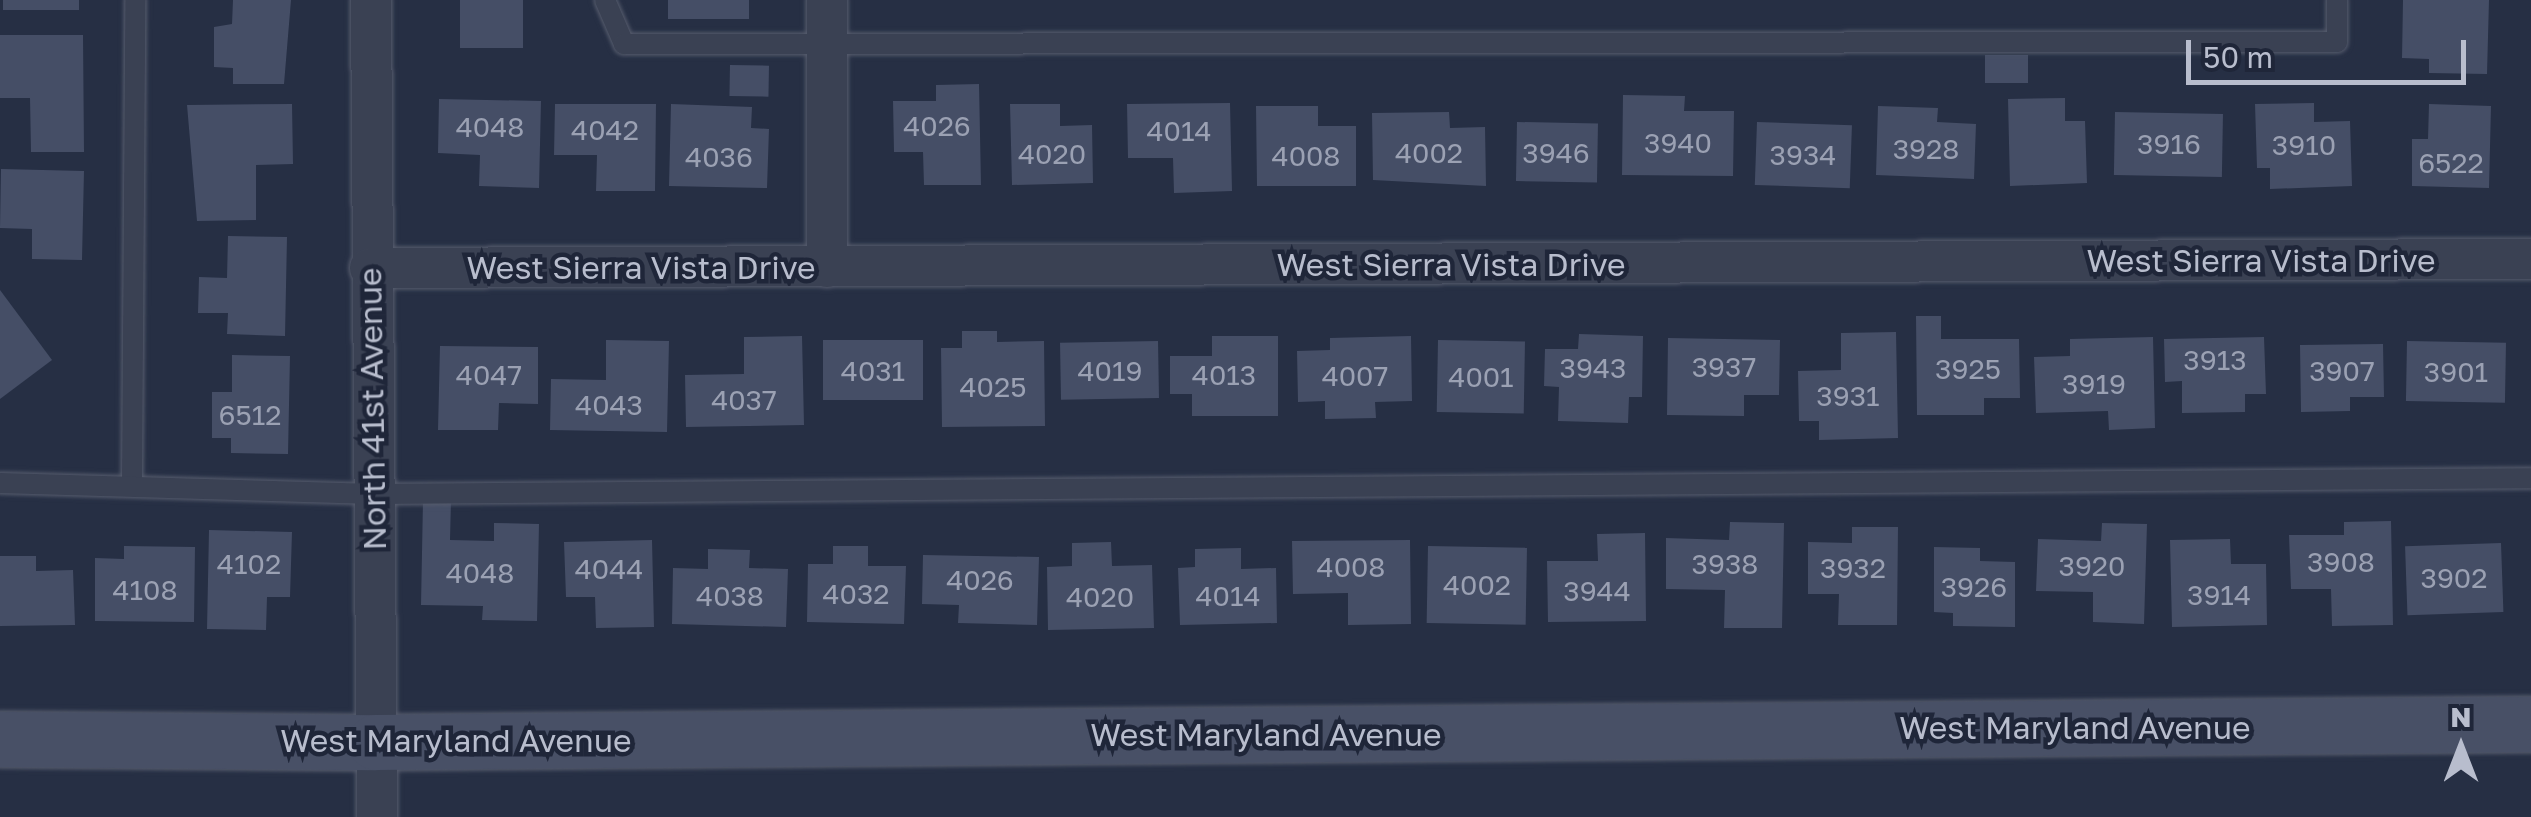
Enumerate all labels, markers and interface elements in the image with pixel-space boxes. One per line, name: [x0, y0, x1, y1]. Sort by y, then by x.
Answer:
scale bar: [2191, 20, 2471, 82]
text: 50 m: [2203, 39, 2273, 75]
house number: 4026: [903, 109, 971, 143]
house number: 4048: [456, 110, 524, 144]
house number: 4042: [571, 113, 639, 147]
house number: 4014: [1146, 114, 1212, 148]
house number: 3940: [1644, 126, 1712, 160]
house number: 3916: [2137, 127, 2201, 161]
house number: 3910: [2272, 128, 2336, 162]
house number: 3928: [1893, 132, 1959, 166]
house number: 4002: [1395, 136, 1463, 170]
house number: 3946: [1522, 136, 1590, 170]
house number: 4020: [1018, 137, 1086, 171]
house number: 3934: [1770, 138, 1836, 172]
house number: 4008: [1272, 139, 1340, 173]
house number: 4036: [685, 140, 753, 174]
house number: 6522: [2418, 146, 2484, 180]
street label: West Sierra Vista Drive: [2086, 241, 2436, 279]
street label: West Sierra Vista Drive: [1276, 245, 1626, 283]
street label: West Sierra Vista Drive: [466, 248, 816, 286]
street label: North 41st Avenue: [350, 267, 394, 551]
house number: 3913: [2183, 343, 2247, 377]
house number: 3937: [1692, 350, 1756, 384]
house number: 3943: [1560, 351, 1626, 385]
house number: 3925: [1935, 352, 2001, 386]
house number: 4031: [841, 354, 905, 388]
house number: 4019: [1078, 354, 1142, 388]
house number: 3907: [2309, 354, 2375, 388]
house number: 3901: [2424, 355, 2488, 389]
house number: 4047: [456, 358, 522, 392]
house number: 4013: [1192, 358, 1256, 392]
house number: 4007: [1322, 359, 1388, 393]
house number: 4001: [1448, 360, 1514, 394]
house number: 3919: [2062, 367, 2126, 401]
house number: 4025: [960, 370, 1026, 404]
house number: 3931: [1816, 379, 1880, 413]
house number: 4037: [711, 383, 777, 417]
house number: 4043: [575, 388, 643, 422]
house number: 6512: [219, 398, 281, 432]
house number: 3908: [2307, 545, 2375, 579]
house number: 4102: [217, 547, 281, 581]
house number: 3938: [1692, 547, 1758, 581]
house number: 3920: [2059, 549, 2125, 583]
house number: 4008: [1317, 550, 1385, 584]
house number: 3932: [1820, 551, 1886, 585]
house number: 4044: [575, 552, 643, 586]
house number: 4048: [446, 556, 514, 590]
house number: 3902: [2421, 561, 2487, 595]
house number: 4026: [946, 563, 1014, 597]
house number: 4002: [1443, 568, 1511, 602]
house number: 3926: [1941, 570, 2007, 604]
house number: 4108: [112, 573, 178, 607]
house number: 3944: [1563, 574, 1631, 608]
house number: 4032: [822, 577, 890, 611]
house number: 3914: [2187, 578, 2251, 612]
house number: 4038: [696, 579, 764, 613]
house number: 4014: [1195, 579, 1261, 613]
house number: 4020: [1066, 580, 1134, 614]
north arrow: [2411, 697, 2511, 797]
text: N: [2450, 700, 2472, 733]
street label: West Maryland Avenue: [1899, 708, 2251, 746]
street label: West Maryland Avenue: [1090, 715, 1442, 753]
street label: West Maryland Avenue: [280, 721, 632, 759]

